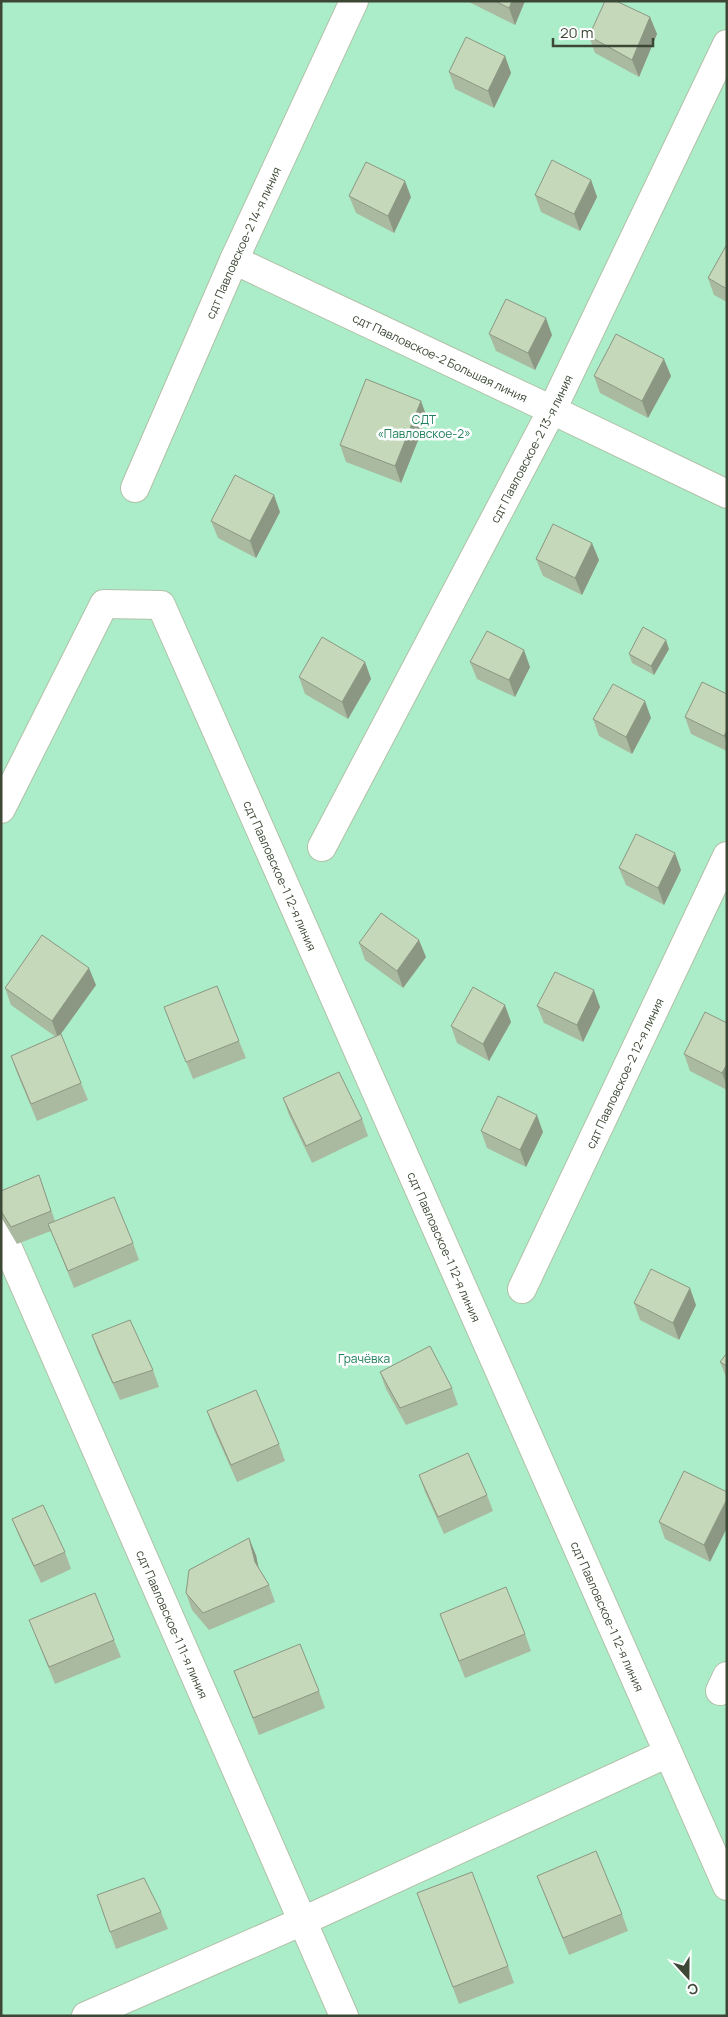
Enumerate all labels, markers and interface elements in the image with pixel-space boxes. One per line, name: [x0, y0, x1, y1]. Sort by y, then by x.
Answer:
scale bar: [553, 15, 653, 47]
text: 20 m: [560, 22, 593, 43]
street label: сдт Павловское-2 14-я линия: [201, 164, 285, 321]
street label: сдт Павловское-2 Большая линия: [350, 309, 530, 406]
street label: сдт Павловское-2 13-я линия: [486, 372, 576, 526]
park label: СДТ «Павловское-2»: [377, 411, 471, 442]
street label: сдт Павловское-1 12-я линия: [240, 798, 321, 953]
street label: сдт Павловское-2 12-я линия: [581, 995, 667, 1151]
street label: сдт Павловское-1 12-я линия: [404, 1169, 485, 1325]
park label: Грачёвка: [338, 1350, 390, 1367]
street label: сдт Павловское-1 12-я линия: [567, 1538, 648, 1694]
street label: сдт Павловское-1 11-я линия: [133, 1547, 213, 1701]
north arrow: [663, 1952, 713, 2002]
text: С: [685, 1979, 701, 2000]

